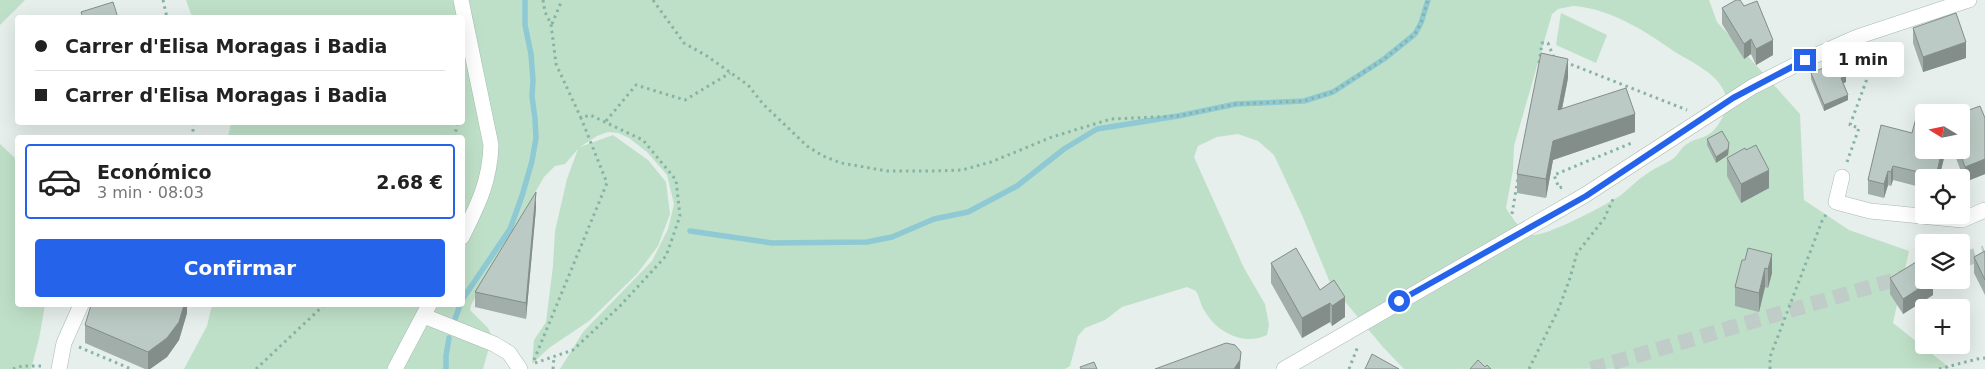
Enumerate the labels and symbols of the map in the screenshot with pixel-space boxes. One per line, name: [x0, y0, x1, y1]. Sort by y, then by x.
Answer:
callout: 1 min: [1822, 42, 1905, 78]
route end: [1794, 49, 1816, 71]
north arrow: [1915, 104, 1970, 159]
route start: [1388, 290, 1410, 312]

